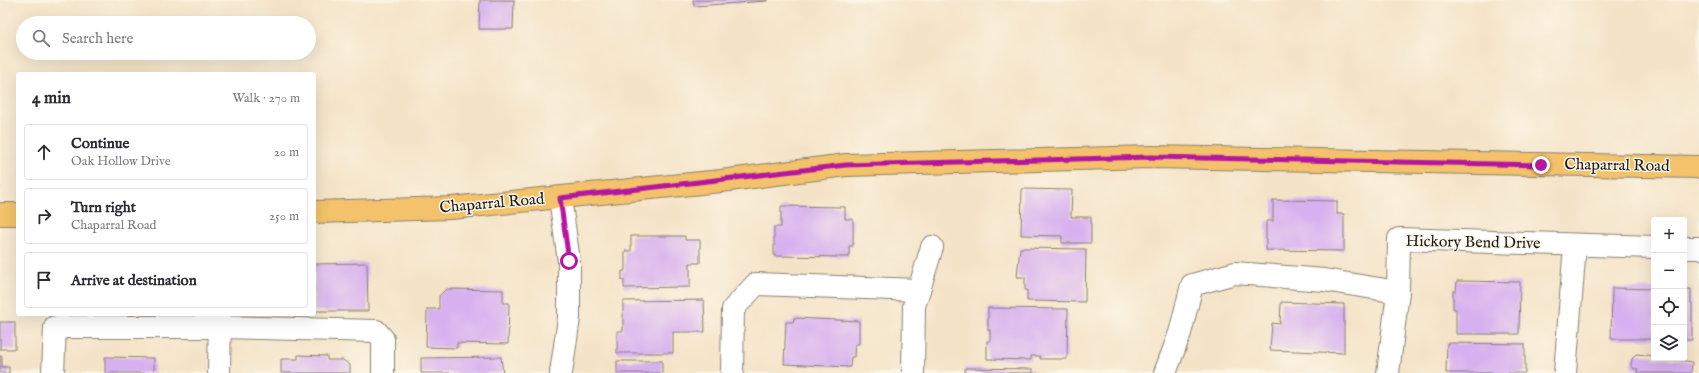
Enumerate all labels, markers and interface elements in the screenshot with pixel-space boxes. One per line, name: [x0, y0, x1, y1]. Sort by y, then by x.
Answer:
search box: [16, 16, 316, 60]
icon: search: [30, 27, 52, 49]
text: Search here: [62, 29, 133, 48]
text: 4 min: [32, 88, 71, 109]
text: Walk · 270 m: [232, 90, 300, 107]
text: Continue: [71, 134, 129, 153]
icon: ahead: [33, 141, 55, 163]
text: 20 m: [274, 144, 299, 161]
text: Oak Hollow Drive: [71, 153, 171, 170]
street label: Chaparral Road: [1564, 155, 1670, 177]
route end: [1532, 156, 1550, 174]
street label: Chaparral Road: [439, 189, 546, 219]
text: Turn right: [71, 198, 136, 217]
icon: right: [33, 205, 55, 227]
text: 250 m: [269, 208, 299, 225]
text: Chaparral Road: [71, 217, 156, 234]
map controls: [1651, 217, 1687, 361]
button: +: [1651, 217, 1687, 253]
street label: Hickory Bend Drive: [1405, 232, 1541, 254]
route start: [560, 252, 578, 270]
button: −: [1651, 253, 1687, 289]
icon: arrive: [33, 269, 55, 291]
text: Arrive at destination: [71, 271, 197, 290]
button: locate: [1651, 289, 1687, 325]
button: layers: [1651, 325, 1687, 361]

